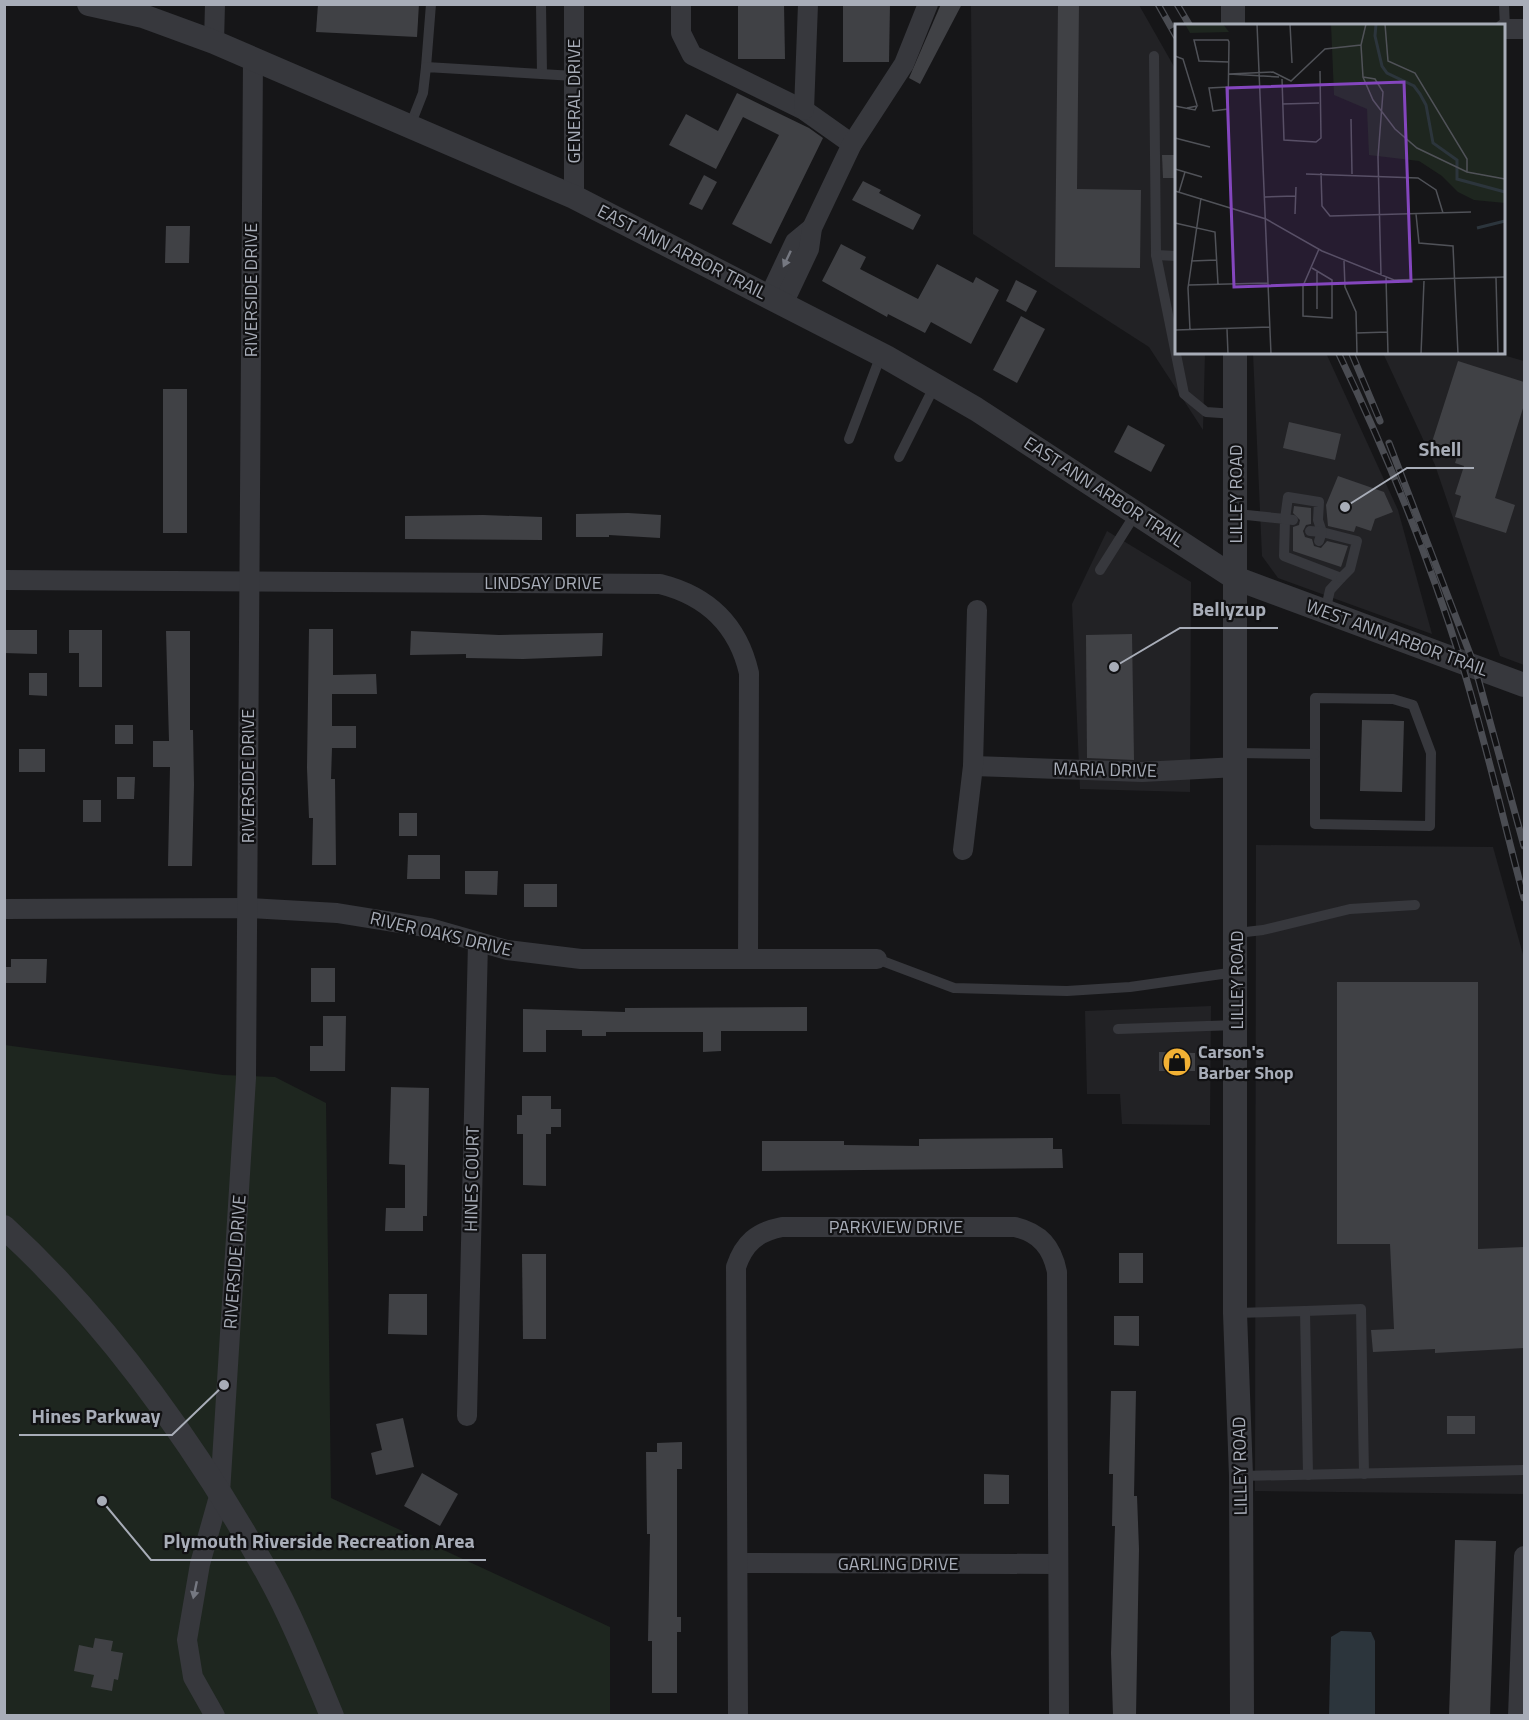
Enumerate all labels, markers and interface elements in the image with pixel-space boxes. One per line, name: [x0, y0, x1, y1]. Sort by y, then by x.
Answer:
inset map: [1175, 24, 1505, 354]
street label: GENERAL DRIVE: [560, 38, 587, 164]
street label: EAST ANN ARBOR TRAIL: [593, 197, 772, 306]
street label: RIVERSIDE DRIVE: [237, 223, 264, 357]
one-way arrow: [782, 251, 792, 269]
street label: EAST ANN ARBOR TRAIL: [1019, 429, 1190, 554]
callout: Shell: [1407, 430, 1474, 468]
text: Shell: [1419, 433, 1461, 464]
street label: LILLEY ROAD: [1222, 445, 1249, 543]
street label: LINDSAY DRIVE: [484, 569, 602, 596]
callout: Bellyzup: [1180, 590, 1278, 628]
street label: WEST ANN ARBOR TRAIL: [1302, 592, 1492, 683]
text: Bellyzup: [1192, 593, 1266, 624]
street label: RIVERSIDE DRIVE: [234, 709, 261, 843]
street label: MARIA DRIVE: [1053, 755, 1157, 784]
street label: RIVER OAKS DRIVE: [367, 904, 515, 963]
street label: LILLEY ROAD: [1223, 931, 1250, 1029]
place label: Carson's Barber Shop: [1198, 1038, 1294, 1086]
shop icon: Carson's Barber Shop: [1161, 1046, 1193, 1078]
street label: HINES COURT: [457, 1125, 486, 1232]
street label: RIVERSIDE DRIVE: [216, 1194, 253, 1330]
street label: PARKVIEW DRIVE: [829, 1213, 963, 1240]
callout: Hines Parkway: [19, 1397, 172, 1435]
text: Hines Parkway: [32, 1400, 160, 1431]
street label: LILLEY ROAD: [1225, 1416, 1254, 1516]
callout: Plymouth Riverside Recreation Area: [151, 1522, 486, 1560]
text: Plymouth Riverside Recreation Area: [163, 1525, 475, 1556]
street label: GARLING DRIVE: [838, 1550, 958, 1577]
one-way arrow: [190, 1580, 199, 1599]

